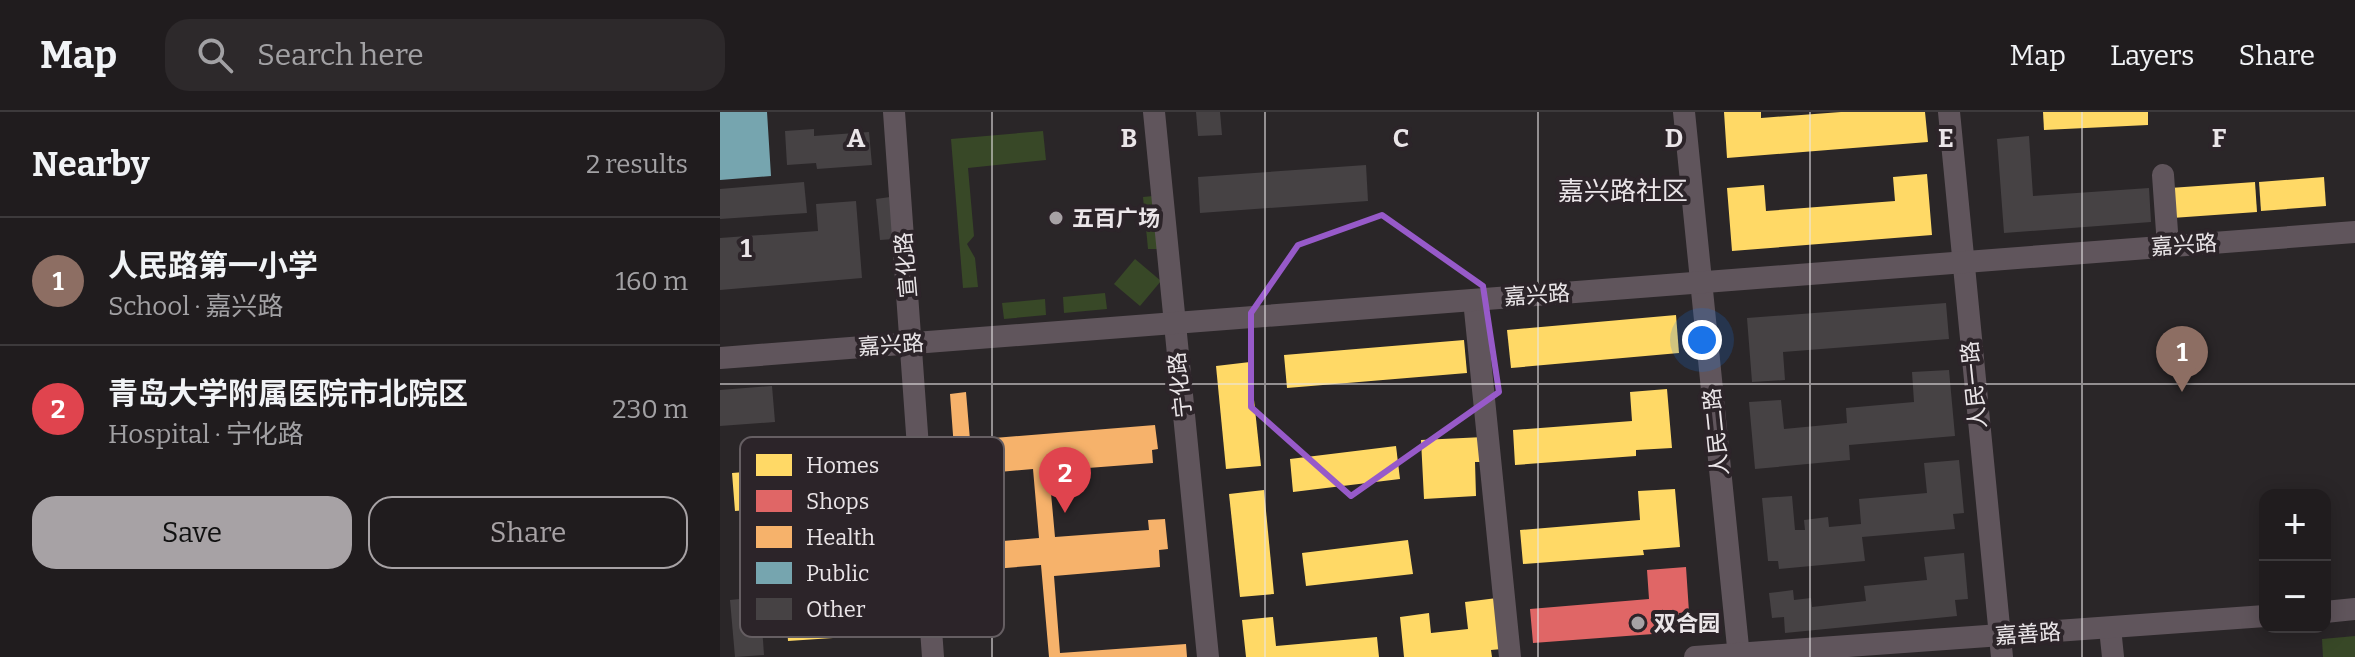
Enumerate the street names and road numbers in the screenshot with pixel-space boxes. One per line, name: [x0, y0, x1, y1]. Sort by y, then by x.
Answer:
street label: 嘉兴路: [2150, 229, 2218, 261]
street label: 宣化路: [890, 231, 922, 299]
street label: 嘉兴路: [1503, 279, 1571, 311]
street label: 嘉兴路: [857, 329, 925, 361]
street label: 人民一路: [1956, 340, 1992, 430]
street label: 宁化路: [1163, 351, 1197, 419]
street label: 人民二路: [1698, 387, 1734, 477]
street label: 嘉善路: [1994, 618, 2062, 650]

